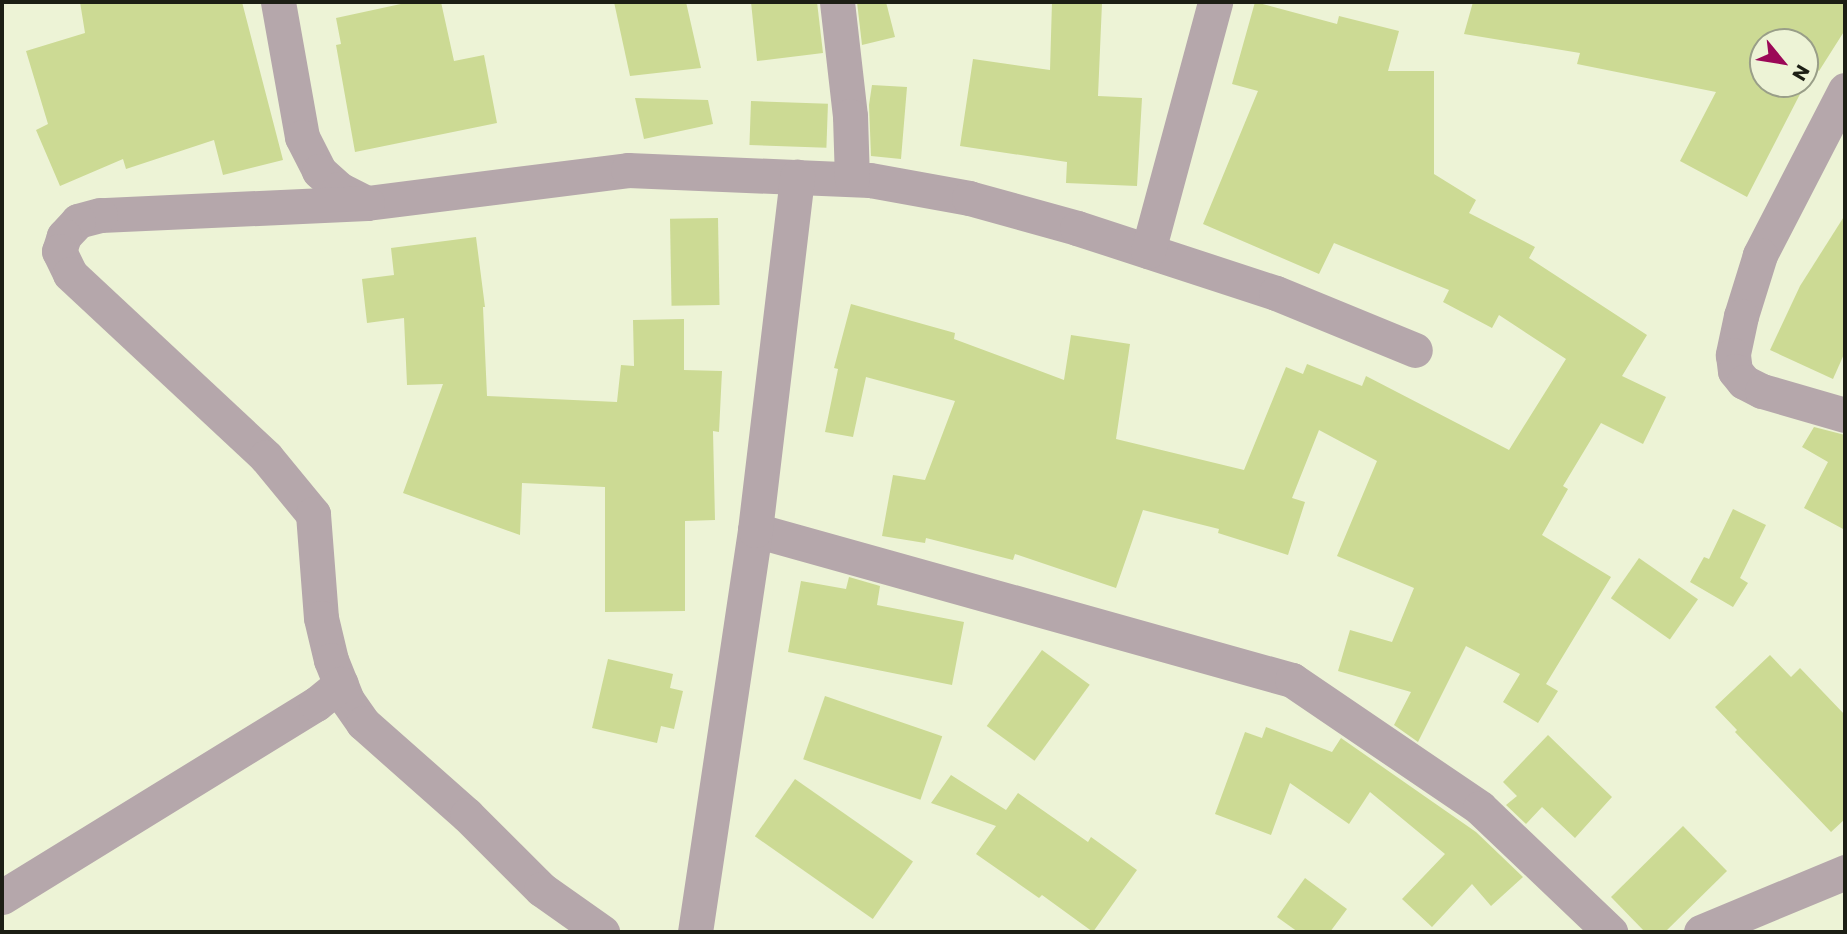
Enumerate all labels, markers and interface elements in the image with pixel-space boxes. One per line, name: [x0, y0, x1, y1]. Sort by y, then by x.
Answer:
north arrow: [1749, 28, 1819, 98]
text: N: [1786, 60, 1816, 86]

